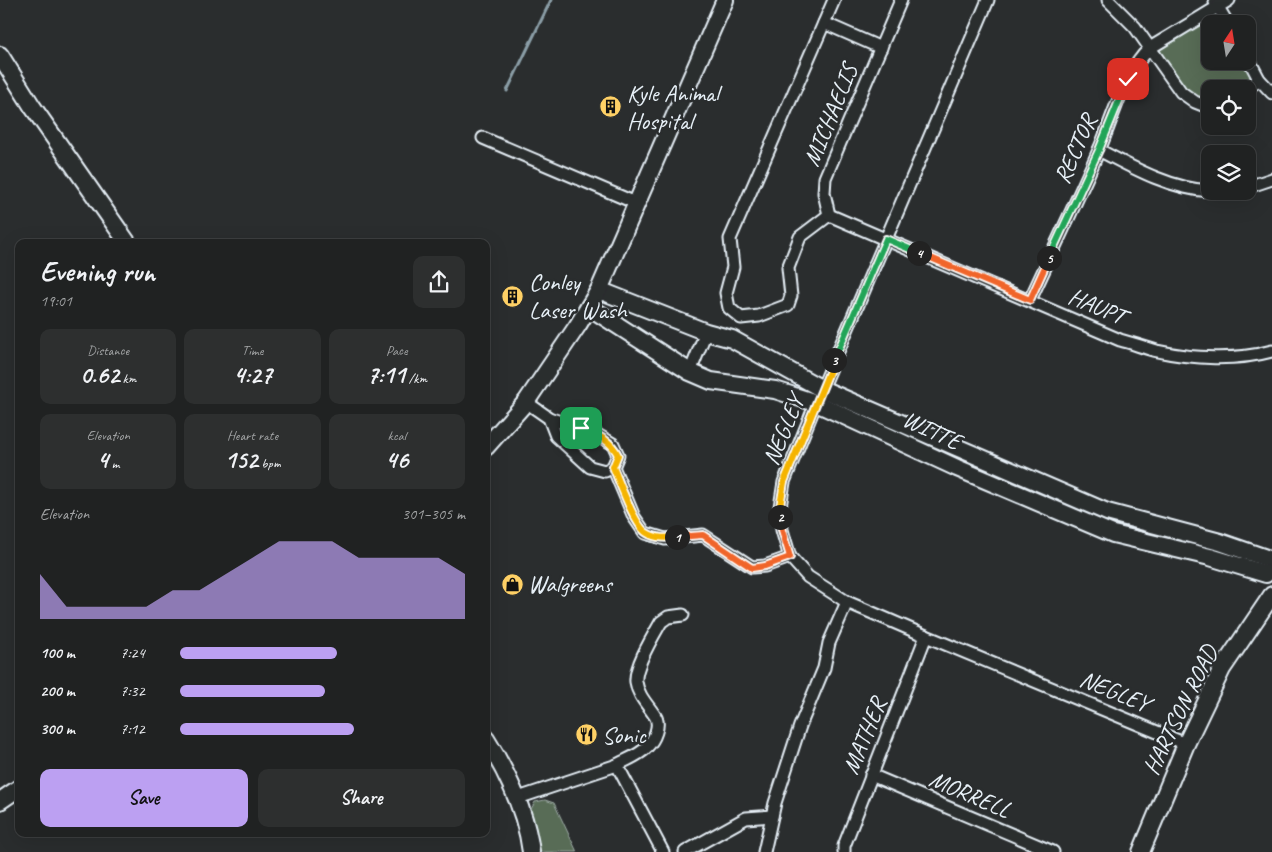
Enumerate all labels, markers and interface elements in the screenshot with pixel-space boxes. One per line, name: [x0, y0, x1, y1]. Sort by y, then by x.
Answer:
north arrow: [1201, 15, 1256, 70]
map controls: [1201, 15, 1256, 200]
street label: MICHAELIS: [796, 57, 865, 170]
pin: [1107, 58, 1149, 100]
icon: check: [1114, 65, 1142, 93]
place label: Kyle Animal Hospital: [627, 78, 723, 136]
button: locate: [1201, 80, 1256, 135]
building icon: Kyle Animal Hospital: [599, 95, 623, 119]
street label: RECTOR: [1047, 107, 1105, 188]
button: layers: [1201, 145, 1256, 200]
pin: 4: [906, 240, 932, 266]
text: 4: [916, 245, 923, 262]
pin: 5: [1036, 246, 1062, 270]
text: 5: [1046, 250, 1053, 267]
text: Evening run: [40, 254, 155, 289]
button: share: [413, 256, 465, 308]
place label: Conley Laser Wash: [529, 267, 628, 325]
street label: HAUPT: [1064, 281, 1135, 334]
building icon: Conley Laser Wash: [501, 284, 525, 308]
text: 19:01: [40, 291, 72, 311]
text: Distance: [87, 342, 129, 359]
text: Time: [242, 342, 263, 359]
text: Pace: [386, 342, 408, 359]
pin: 3: [822, 348, 846, 372]
text: 3: [831, 352, 838, 369]
text: 0.62: [80, 359, 119, 391]
text: 4:27: [233, 359, 272, 391]
text: 7:11: [367, 359, 405, 391]
text: km: [119, 370, 136, 387]
text: /km: [405, 370, 427, 387]
street label: NEGLEY: [755, 386, 812, 469]
street label: WITTE: [898, 404, 968, 458]
pin: [560, 407, 602, 449]
icon: arrive: [567, 414, 595, 442]
text: Elevation: [87, 427, 130, 444]
text: Heart rate: [227, 427, 278, 444]
text: kcal: [388, 427, 406, 444]
text: 4: [97, 444, 108, 476]
text: 152: [225, 444, 258, 476]
text: 46: [385, 444, 408, 476]
text: m: [108, 455, 119, 472]
text: bpm: [258, 455, 280, 472]
text: Elevation: [40, 504, 89, 524]
text: 301–305 m: [402, 504, 465, 524]
pin: 2: [768, 504, 792, 530]
text: 2: [777, 509, 784, 526]
pin: 1: [664, 524, 690, 550]
text: 1: [674, 529, 681, 546]
place label: Walgreens: [528, 569, 613, 599]
shop icon: Walgreens: [500, 572, 524, 596]
street label: HARTSON ROAD: [1136, 639, 1225, 780]
text: 100 m: [40, 643, 75, 663]
text: 7:24: [120, 643, 145, 663]
street label: NEGLEY: [1076, 663, 1159, 720]
text: 200 m: [40, 681, 75, 701]
text: 7:32: [120, 681, 145, 701]
street label: MATHER: [835, 691, 894, 778]
text: 300 m: [40, 719, 75, 739]
text: 7:12: [120, 719, 145, 739]
place label: Sonic: [602, 720, 647, 750]
restaurant icon: Sonic: [574, 723, 598, 747]
street label: MORRELL: [925, 764, 1016, 825]
button: Save: [40, 769, 248, 827]
button: Share: [258, 769, 465, 827]

